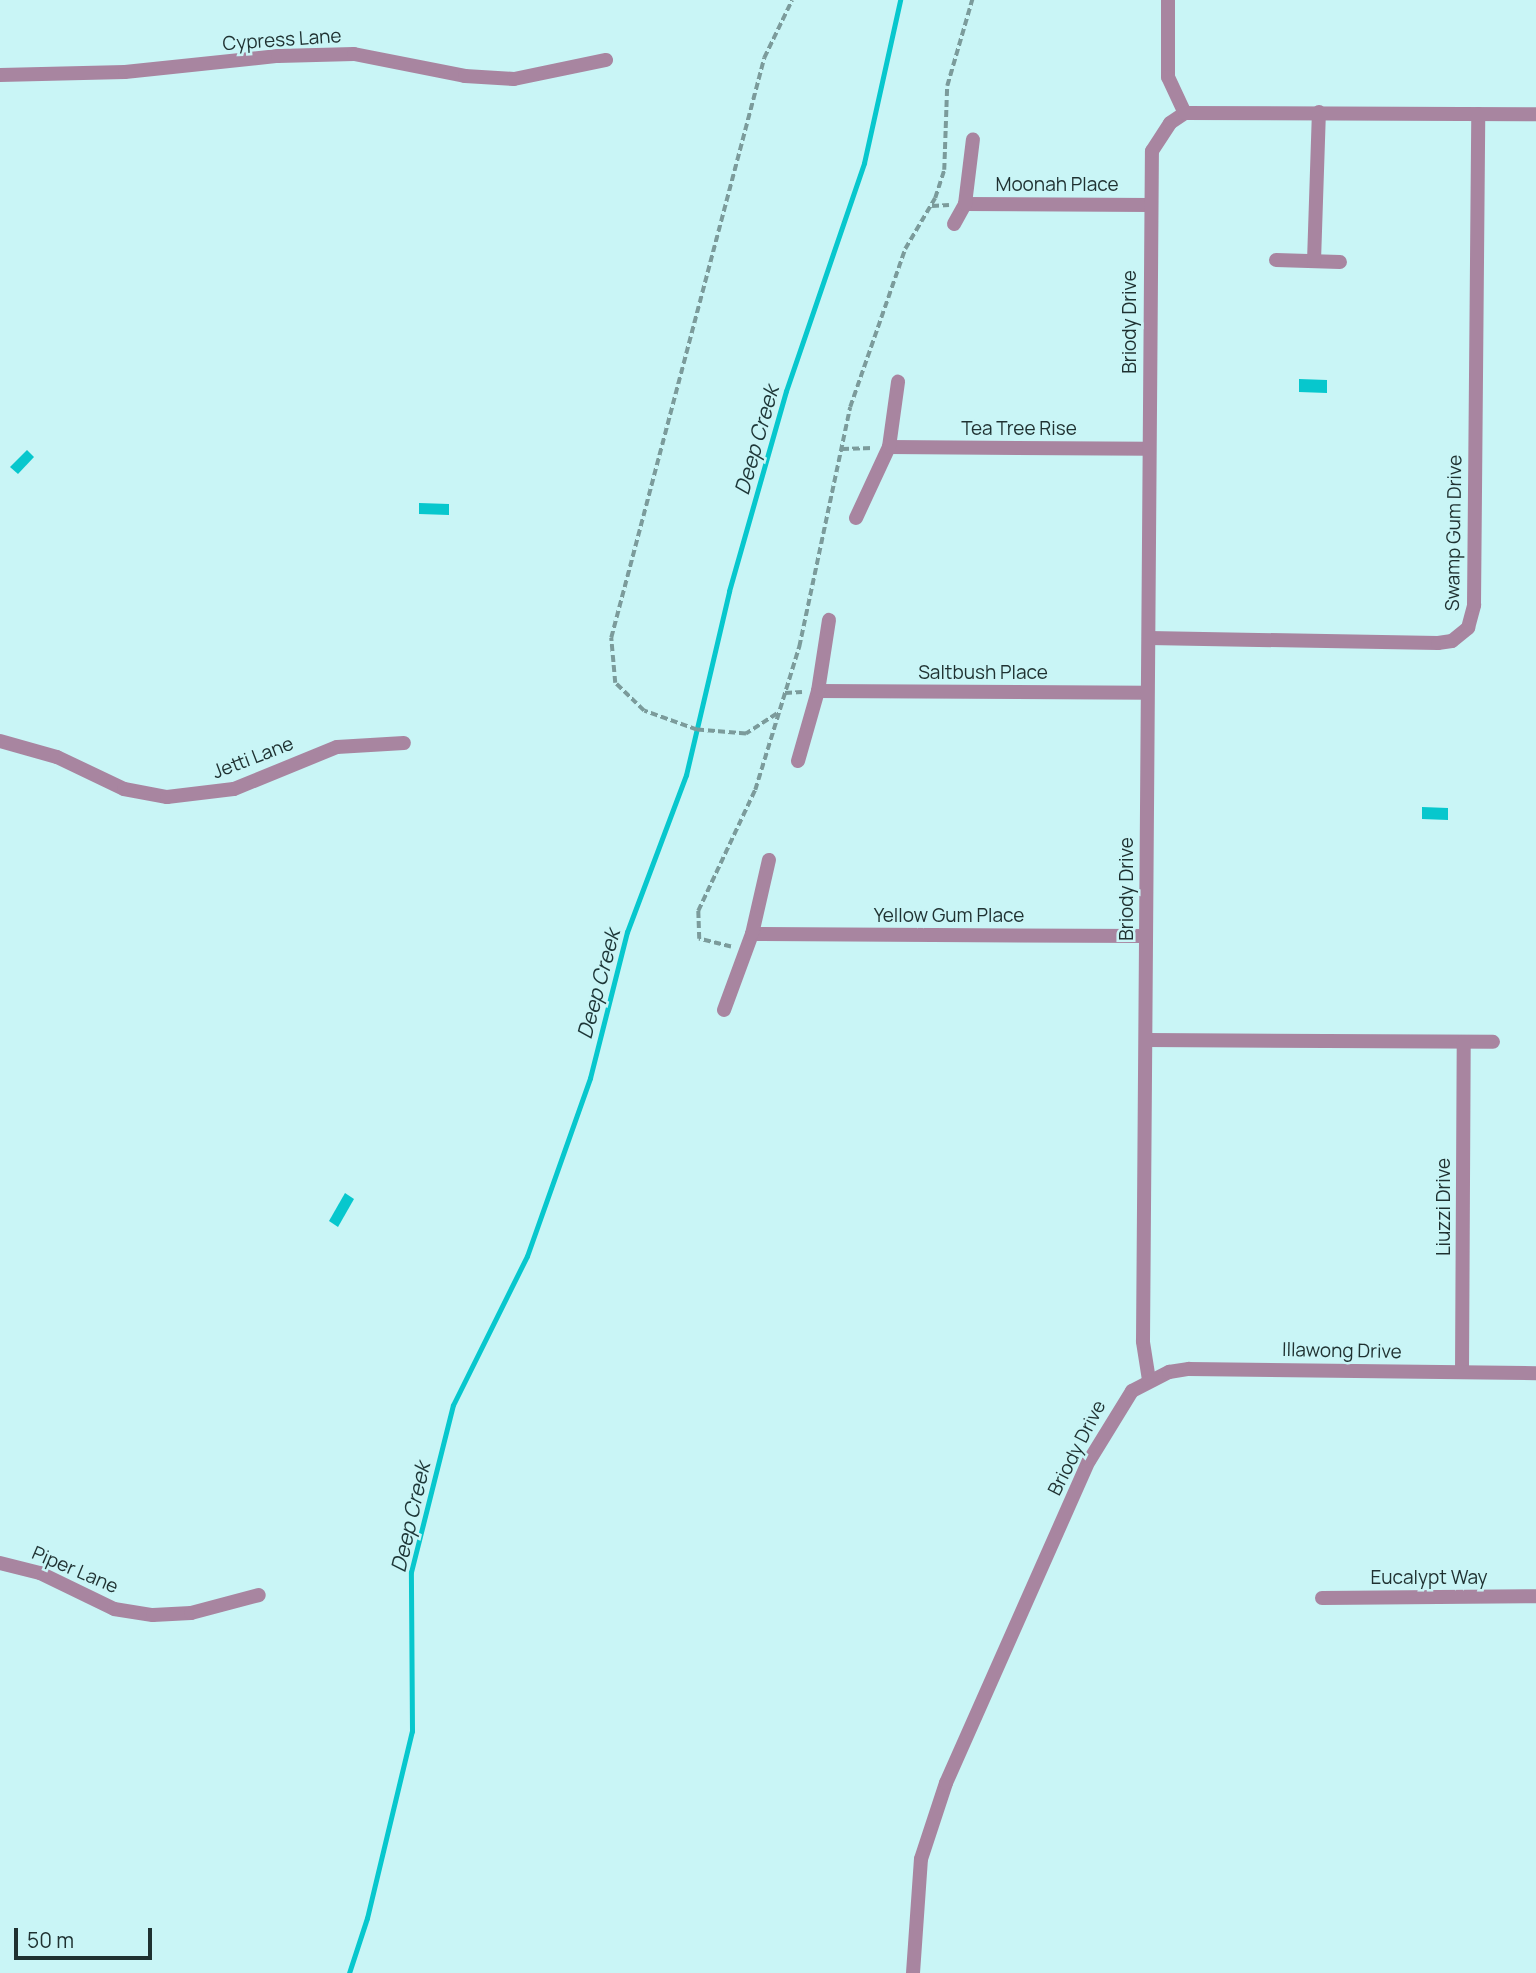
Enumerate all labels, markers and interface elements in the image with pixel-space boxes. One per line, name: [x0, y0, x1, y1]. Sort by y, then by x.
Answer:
street label: Cypress Lane: [222, 24, 342, 56]
street label: Moonah Place: [995, 174, 1119, 196]
street label: Briody Drive: [1119, 270, 1141, 374]
water label: Deep Creek: [728, 383, 784, 497]
street label: Tea Tree Rise: [961, 418, 1077, 440]
street label: Swamp Gum Drive: [1441, 455, 1467, 611]
street label: Saltbush Place: [918, 662, 1048, 684]
street label: Jetti Lane: [209, 732, 297, 784]
street label: Briody Drive: [1116, 837, 1138, 941]
street label: Yellow Gum Place: [874, 905, 1024, 927]
water label: Deep Creek: [571, 926, 625, 1042]
street label: Liuzzi Drive: [1433, 1158, 1455, 1256]
street label: Illawong Drive: [1282, 1339, 1402, 1363]
street label: Briody Drive: [1043, 1397, 1111, 1499]
water label: Deep Creek: [385, 1459, 435, 1575]
street label: Piper Lane: [28, 1542, 122, 1598]
street label: Eucalypt Way: [1370, 1567, 1488, 1589]
scale bar: [18, 1913, 156, 1957]
text: 50 m: [27, 1926, 74, 1954]

